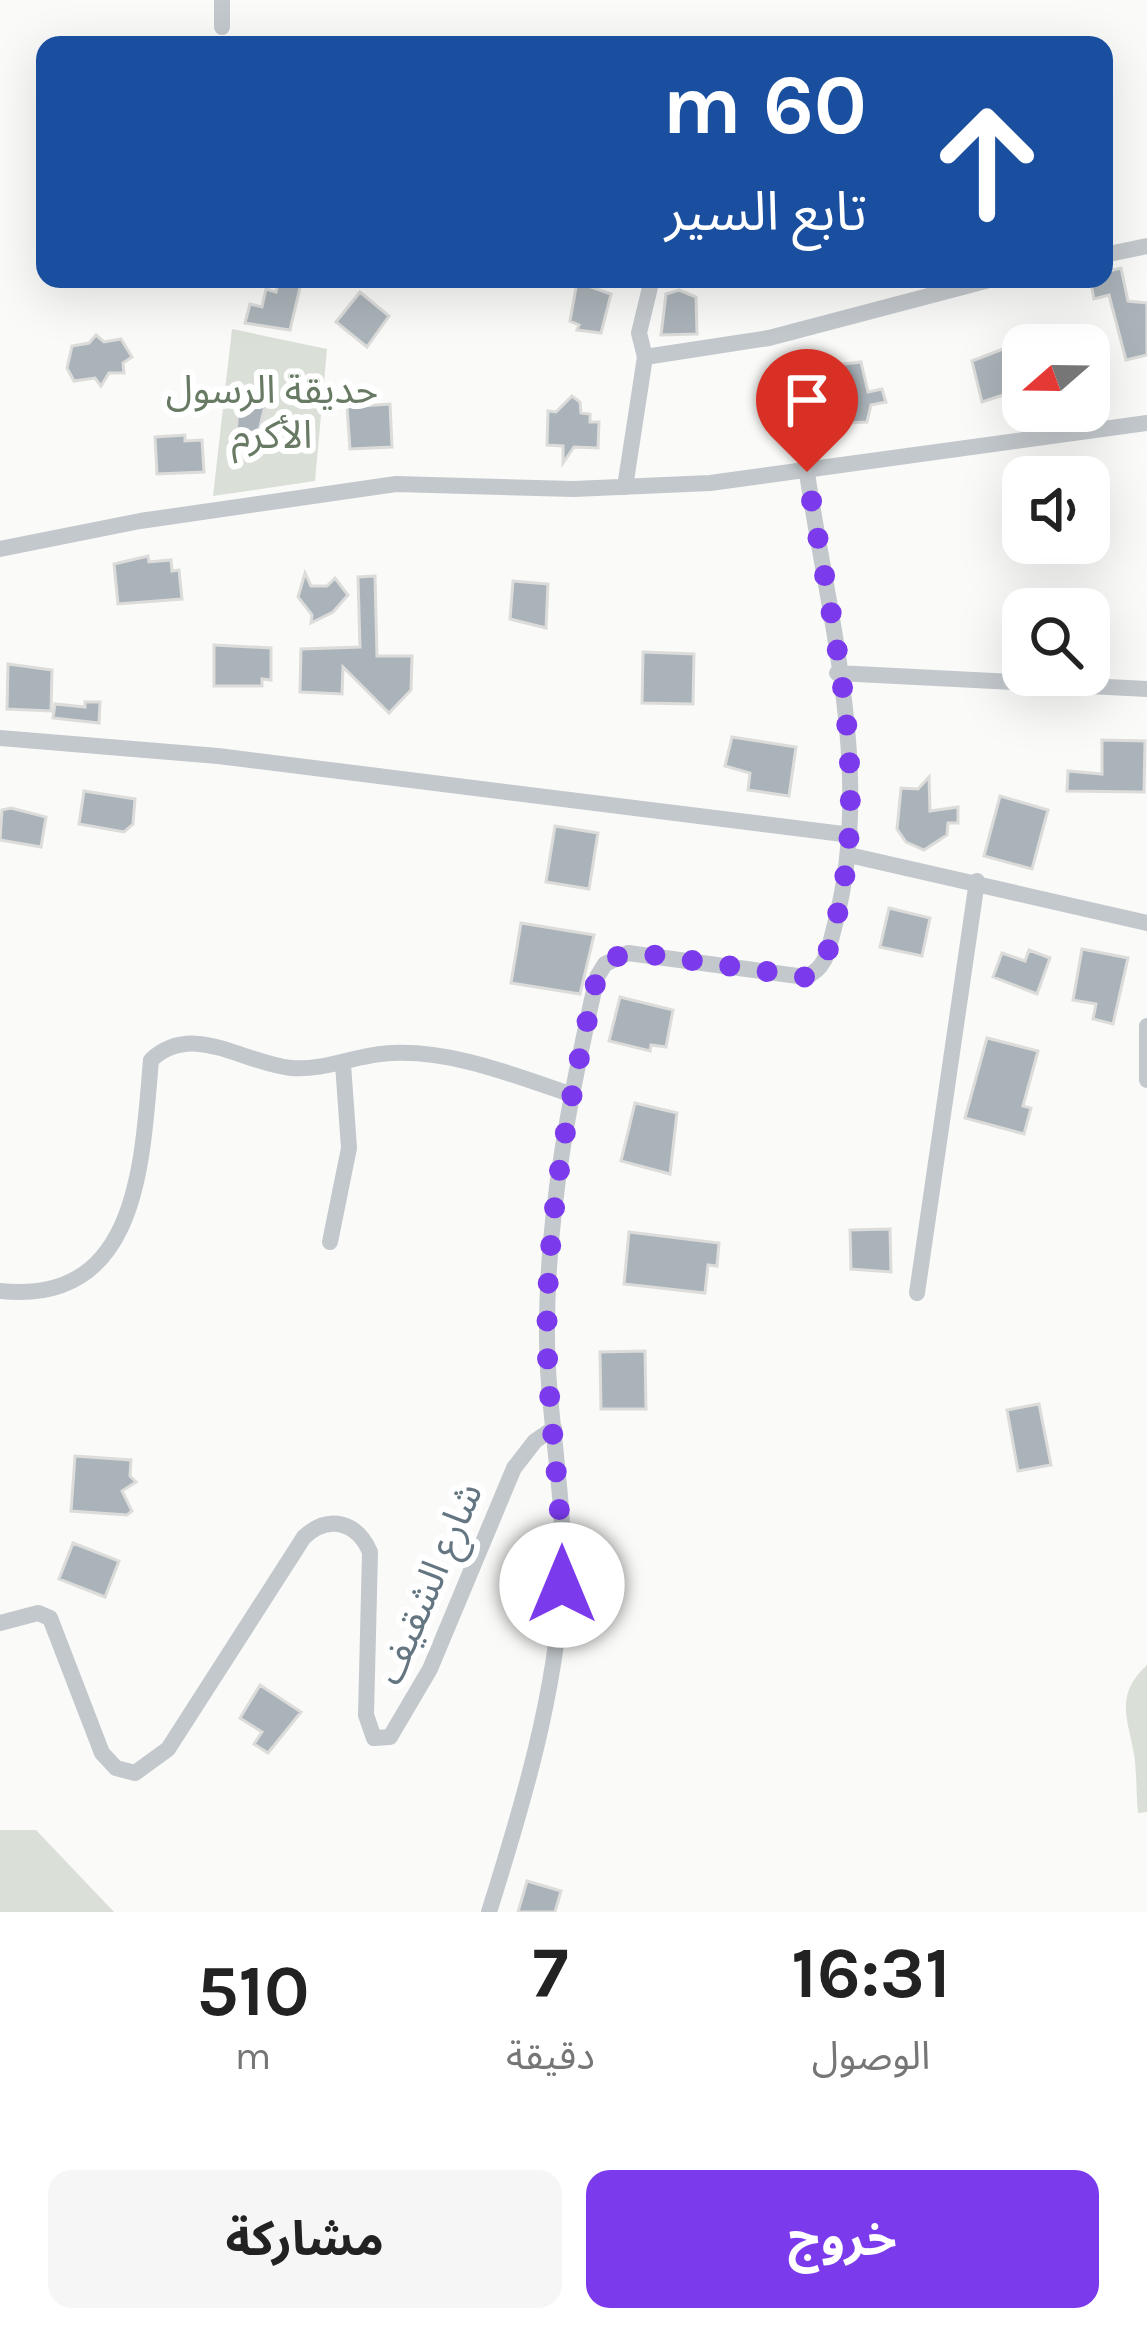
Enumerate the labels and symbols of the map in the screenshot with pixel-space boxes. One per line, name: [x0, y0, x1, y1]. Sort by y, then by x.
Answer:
north arrow: [1002, 324, 1110, 432]
pin: [756, 349, 858, 472]
park label: حديقة الرسول الأكرم: [166, 367, 378, 464]
street label: شارع الشقيف: [366, 1476, 497, 1693]
position arrow: [499, 1522, 625, 1648]

